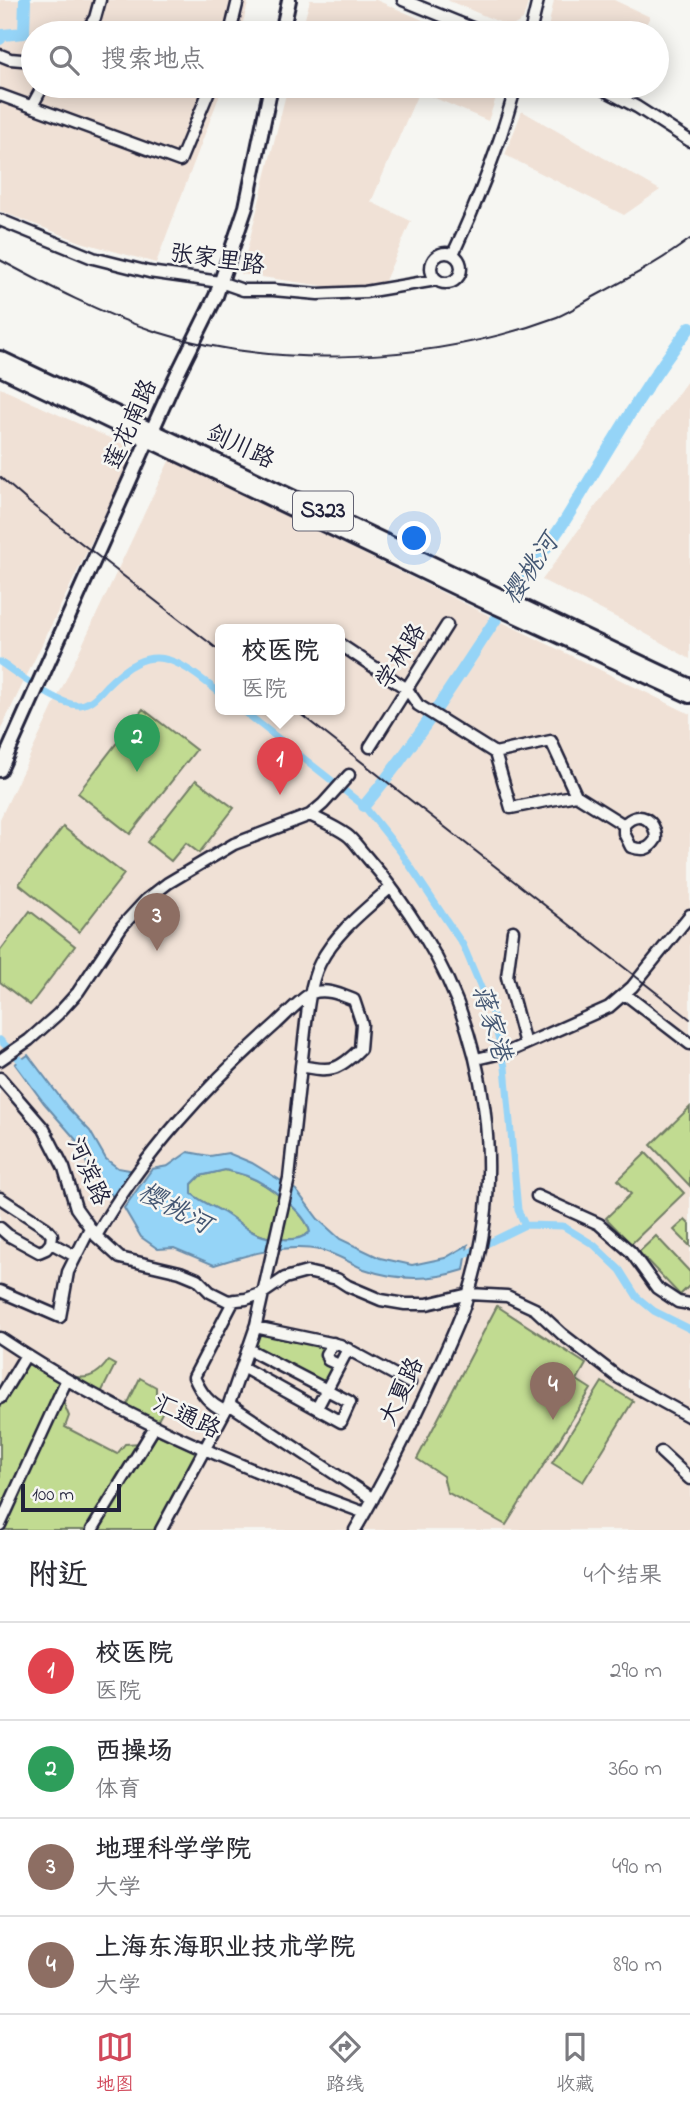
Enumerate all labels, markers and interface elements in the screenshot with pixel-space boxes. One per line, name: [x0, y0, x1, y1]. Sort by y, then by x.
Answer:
search box: [21, 21, 669, 98]
icon: search: [45, 41, 83, 79]
text: 搜索地点: [101, 42, 205, 80]
street label: 张家里路: [167, 237, 267, 285]
street label: 莲花南路: [96, 374, 168, 476]
street label: 剑川路: [200, 417, 280, 479]
road number: S323: [293, 491, 353, 530]
your location: [397, 521, 431, 555]
water label: 樱桃河: [494, 524, 572, 613]
street label: 学林路: [368, 617, 436, 697]
popup: [215, 624, 345, 715]
text: 校医院: [241, 634, 319, 672]
text: 医院: [241, 674, 287, 707]
pin: 2: [114, 714, 160, 772]
pin: 1: [257, 737, 303, 795]
pin: 3: [134, 893, 180, 951]
water label: 蒋家港: [460, 980, 520, 1069]
street label: 河滨路: [56, 1132, 118, 1212]
water label: 樱桃河: [131, 1175, 221, 1247]
street label: 大夏路: [372, 1352, 434, 1432]
pin: 4: [530, 1362, 576, 1420]
street label: 汇通路: [146, 1387, 226, 1449]
scale bar: [21, 1481, 121, 1513]
text: 100 m: [32, 1482, 74, 1509]
text: 附近: [28, 1555, 88, 1599]
text: 4个结果: [584, 1560, 662, 1593]
text: 校医院: [95, 1636, 173, 1674]
text: 1: [47, 1655, 55, 1688]
text: 290 m: [610, 1655, 662, 1688]
text: 医院: [95, 1676, 141, 1709]
text: 西操场: [95, 1734, 173, 1772]
text: 2: [45, 1753, 57, 1786]
text: 360 m: [609, 1753, 662, 1786]
text: 体育: [95, 1774, 141, 1807]
text: 地理科学学院: [95, 1832, 251, 1870]
text: 3: [46, 1851, 56, 1884]
text: 490 m: [612, 1851, 662, 1884]
text: 大学: [95, 1872, 141, 1905]
text: 上海东海职业技术学院: [95, 1930, 355, 1968]
text: 4: [46, 1949, 56, 1982]
text: 890 m: [613, 1949, 662, 1982]
text: 大学: [95, 1970, 141, 2003]
tab: 地图: [96, 2028, 134, 2099]
tab: 路线: [326, 2028, 364, 2099]
tab: 收藏: [556, 2028, 594, 2099]

